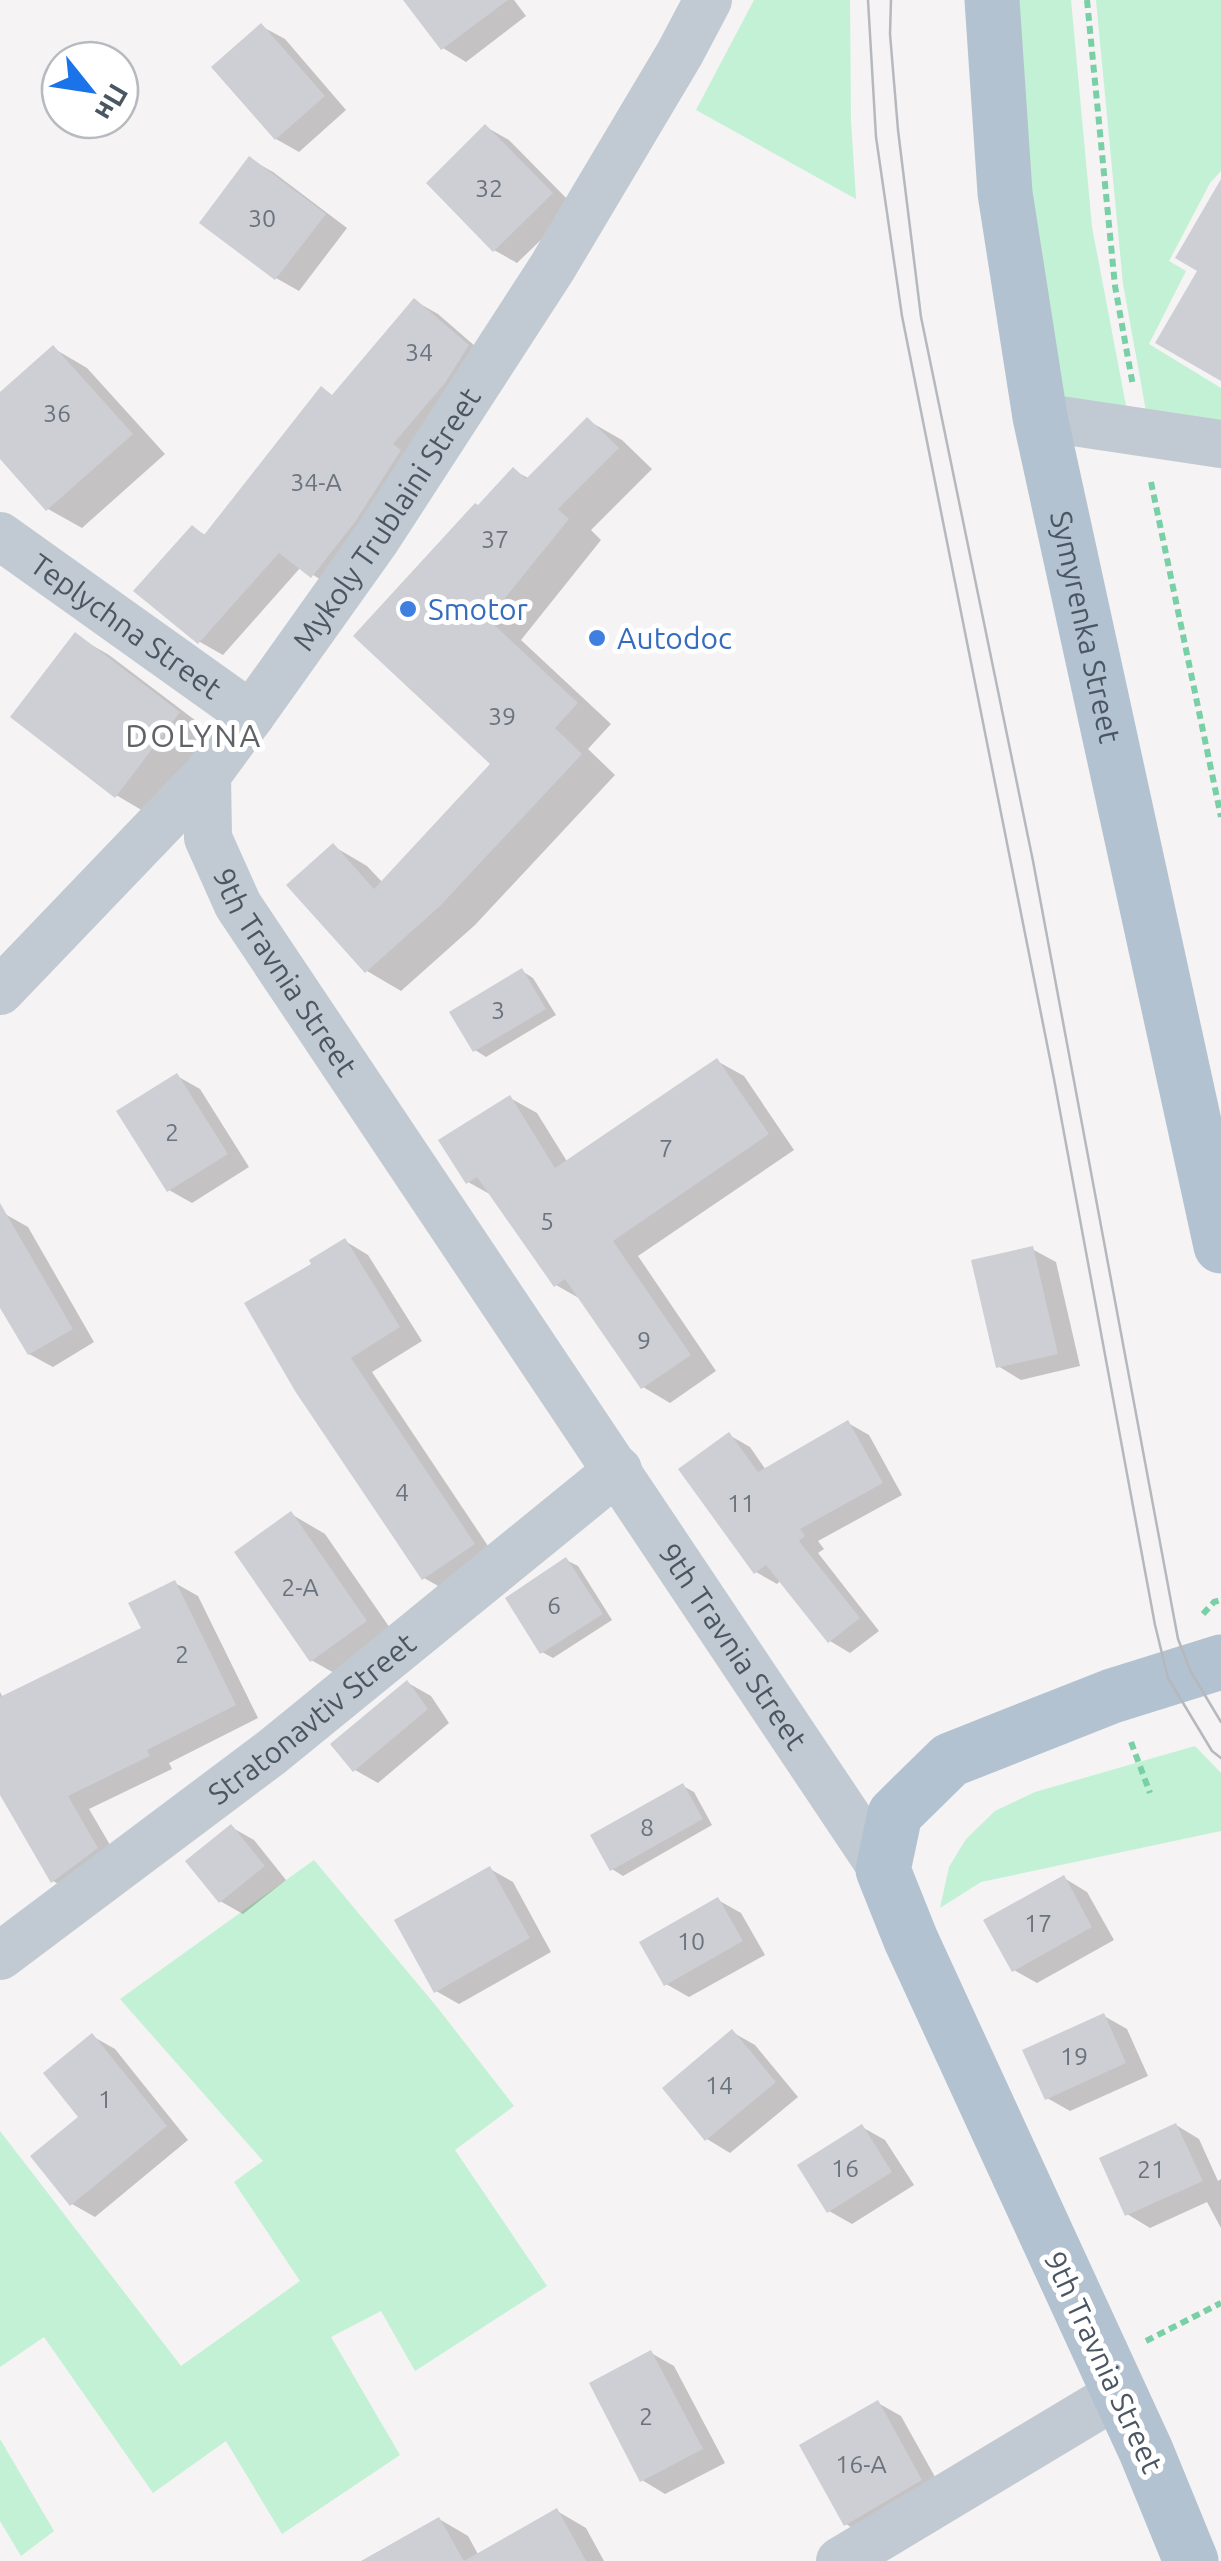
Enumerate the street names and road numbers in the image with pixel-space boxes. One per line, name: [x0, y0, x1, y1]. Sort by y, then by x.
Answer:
street label: Mykoly Trublaini Street: [286, 381, 487, 657]
street label: Symyrenka Street: [1044, 508, 1128, 746]
street label: Teplychna Street: [24, 547, 228, 706]
street label: 9th Travnia Street: [207, 863, 364, 1082]
street label: 9th Travnia Street: [653, 1537, 814, 1756]
street label: Stratonavtiv Street: [201, 1625, 422, 1811]
street label: 9th Travnia Street: [1038, 2246, 1170, 2478]

